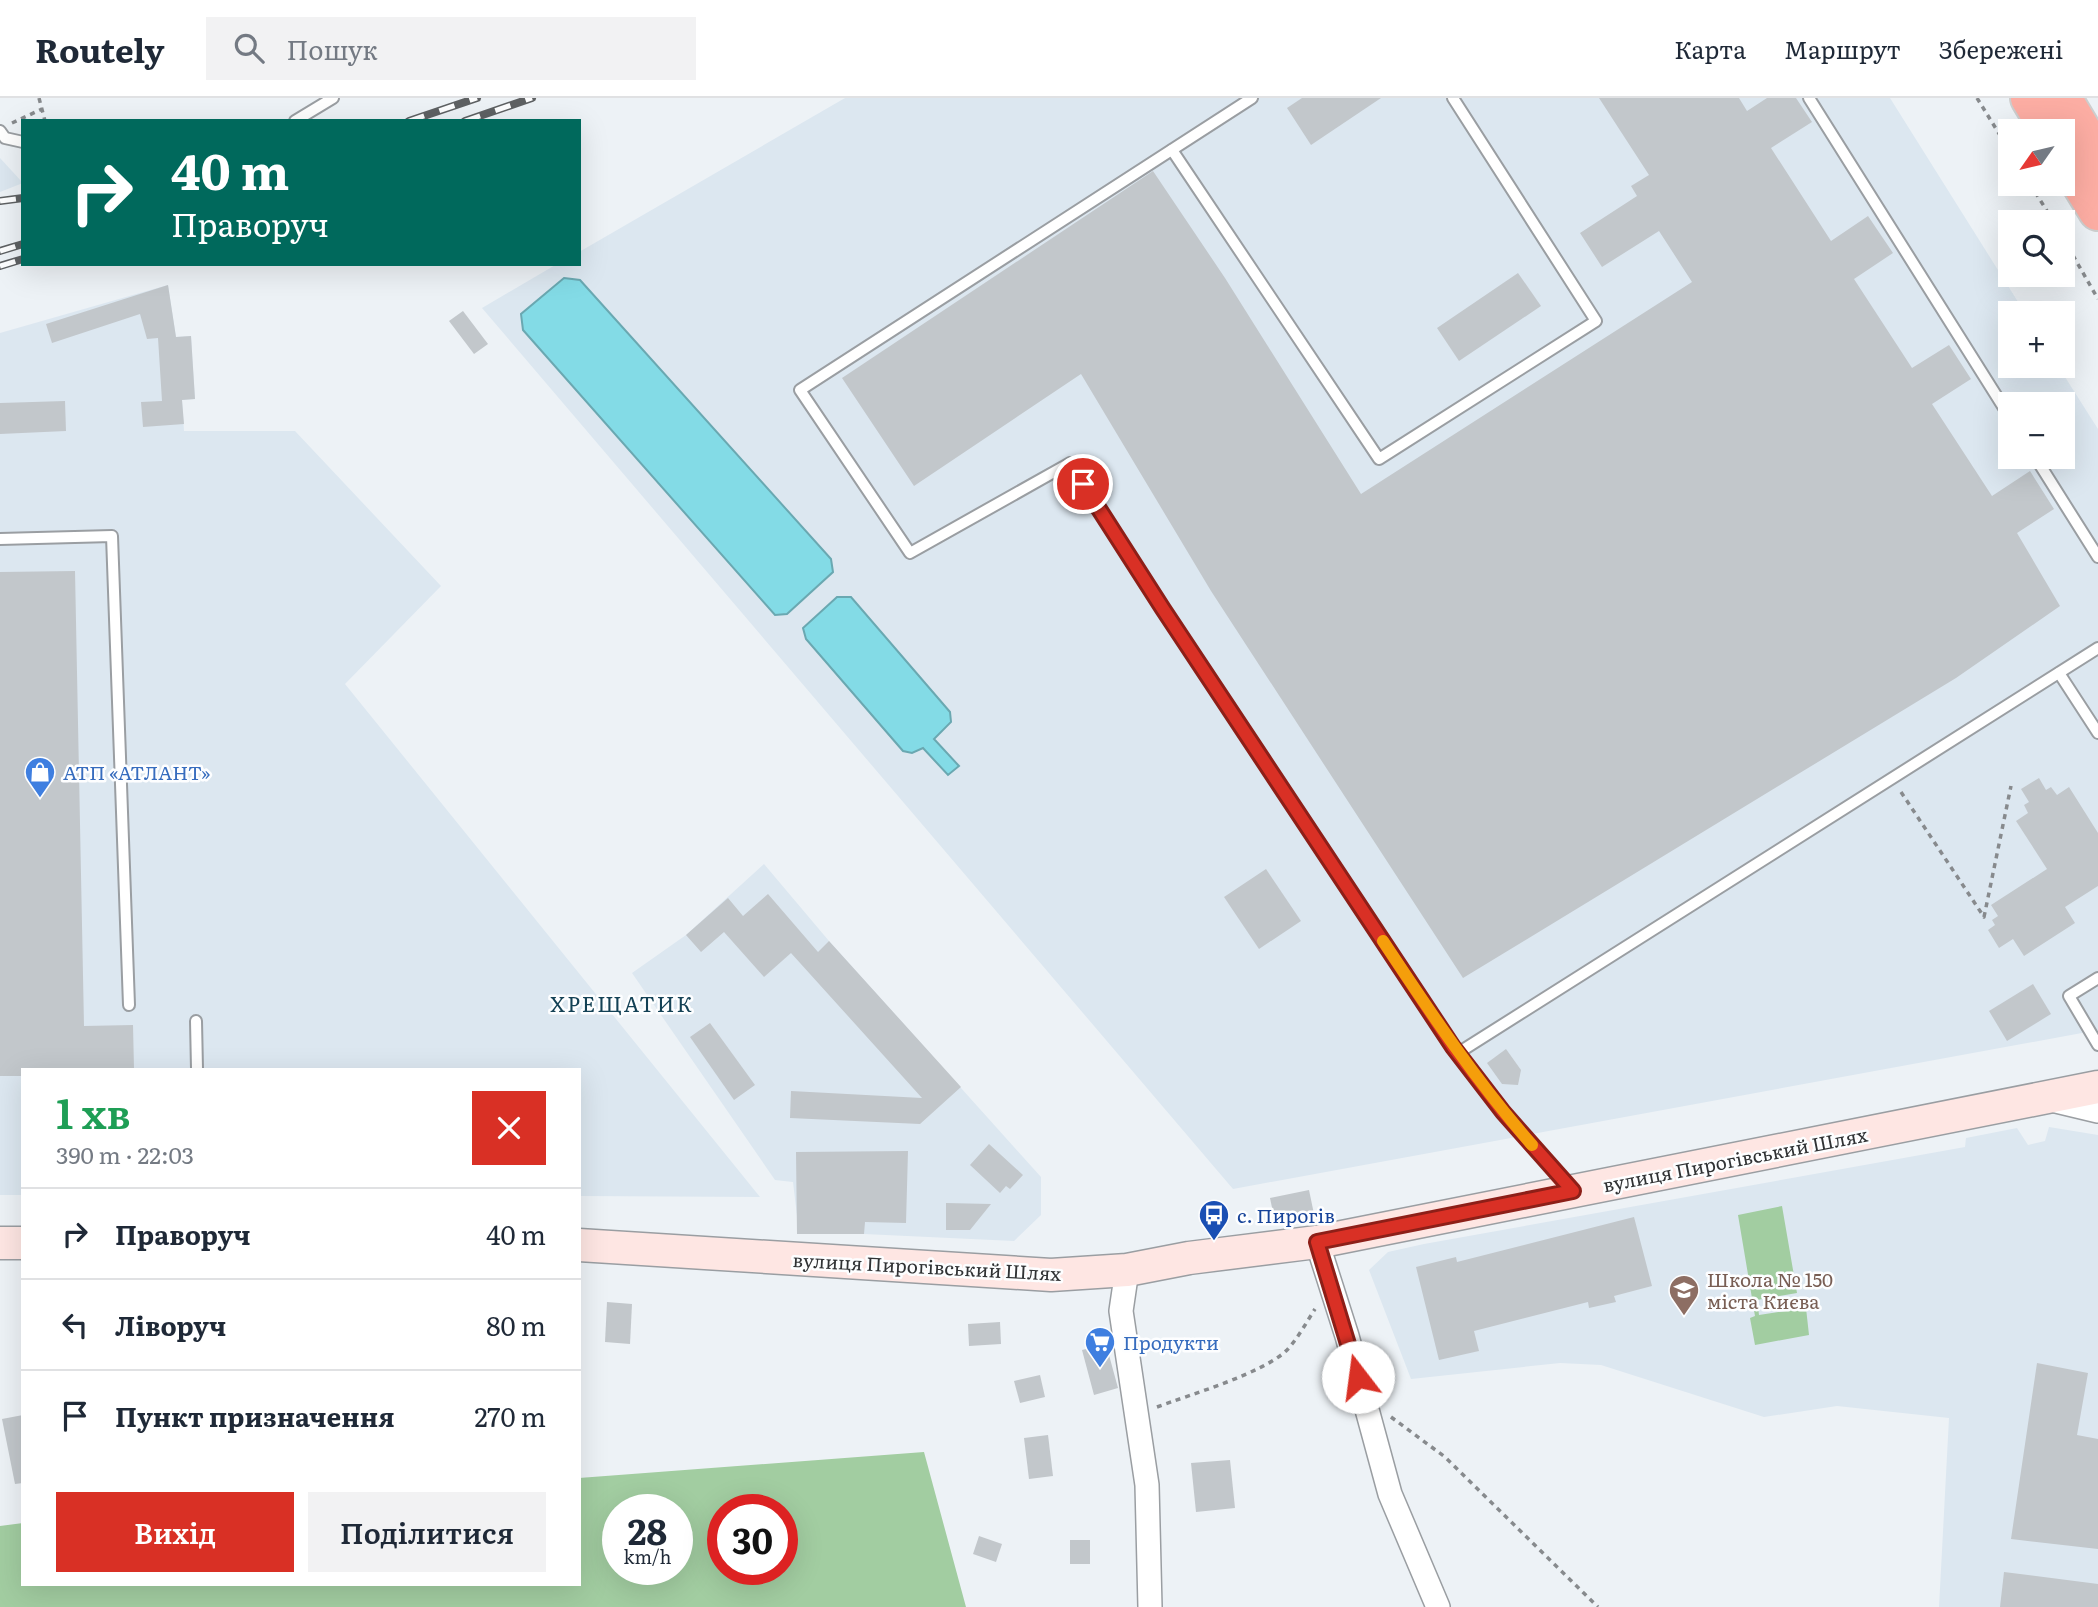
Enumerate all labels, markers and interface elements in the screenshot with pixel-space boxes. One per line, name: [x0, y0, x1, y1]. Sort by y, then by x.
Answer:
search box: [206, 17, 696, 80]
text: Routely: [35, 24, 164, 73]
icon: search: [230, 29, 268, 67]
text: Пошук: [286, 29, 378, 68]
text: Карта: [1674, 31, 1746, 66]
text: Маршрут: [1784, 31, 1901, 66]
text: Збережені: [1939, 31, 2063, 66]
north arrow: [1998, 119, 2076, 196]
map controls: [1998, 119, 2075, 469]
text: 40 m: [171, 132, 289, 205]
icon: right: [56, 147, 147, 238]
text: Праворуч: [171, 199, 329, 247]
button: search: [1998, 210, 2075, 287]
button: +: [1998, 301, 2075, 378]
button: −: [1998, 392, 2075, 469]
pin: [1053, 454, 1113, 514]
icon: arrive: [1064, 465, 1102, 503]
shop icon: АТП «АТЛАНТ»: [23, 755, 57, 799]
place label: АТП «АТЛАНТ»: [63, 758, 211, 786]
district label: ХРЕЩАТИК: [550, 987, 694, 1018]
text: 1 хв: [56, 1080, 131, 1142]
button: close: [472, 1091, 546, 1165]
street label: вулиця Пирогівський Шлях: [1600, 1120, 1870, 1198]
text: 390 m · 22:03: [56, 1137, 194, 1171]
bus stop icon: с. Пирогів: [1197, 1198, 1231, 1242]
place label: с. Пирогів: [1237, 1201, 1335, 1229]
text: Праворуч: [115, 1214, 251, 1253]
text: 40 m: [486, 1214, 546, 1253]
icon: right: [56, 1215, 94, 1253]
street label: вулиця Пирогівський Шлях: [792, 1245, 1062, 1287]
place label: Школа № 150 міста Києва: [1707, 1265, 1833, 1315]
school or university icon: Школа № 150 міста Києва: [1667, 1273, 1701, 1317]
text: Ліворуч: [115, 1305, 226, 1344]
text: 80 m: [486, 1305, 546, 1344]
icon: left: [56, 1306, 94, 1344]
supermarket icon: Продукти: [1083, 1325, 1117, 1369]
place label: Продукти: [1123, 1328, 1219, 1356]
position arrow: [1321, 1340, 1395, 1414]
text: Пункт призначення: [115, 1396, 395, 1435]
text: 270 m: [474, 1396, 546, 1435]
icon: arrive: [56, 1397, 94, 1435]
button: Вихід: [56, 1492, 294, 1572]
button: Поділитися: [308, 1492, 546, 1572]
speed limit sign: 30: [707, 1494, 798, 1585]
text: 28: [628, 1504, 667, 1556]
text: km/h: [624, 1543, 671, 1570]

